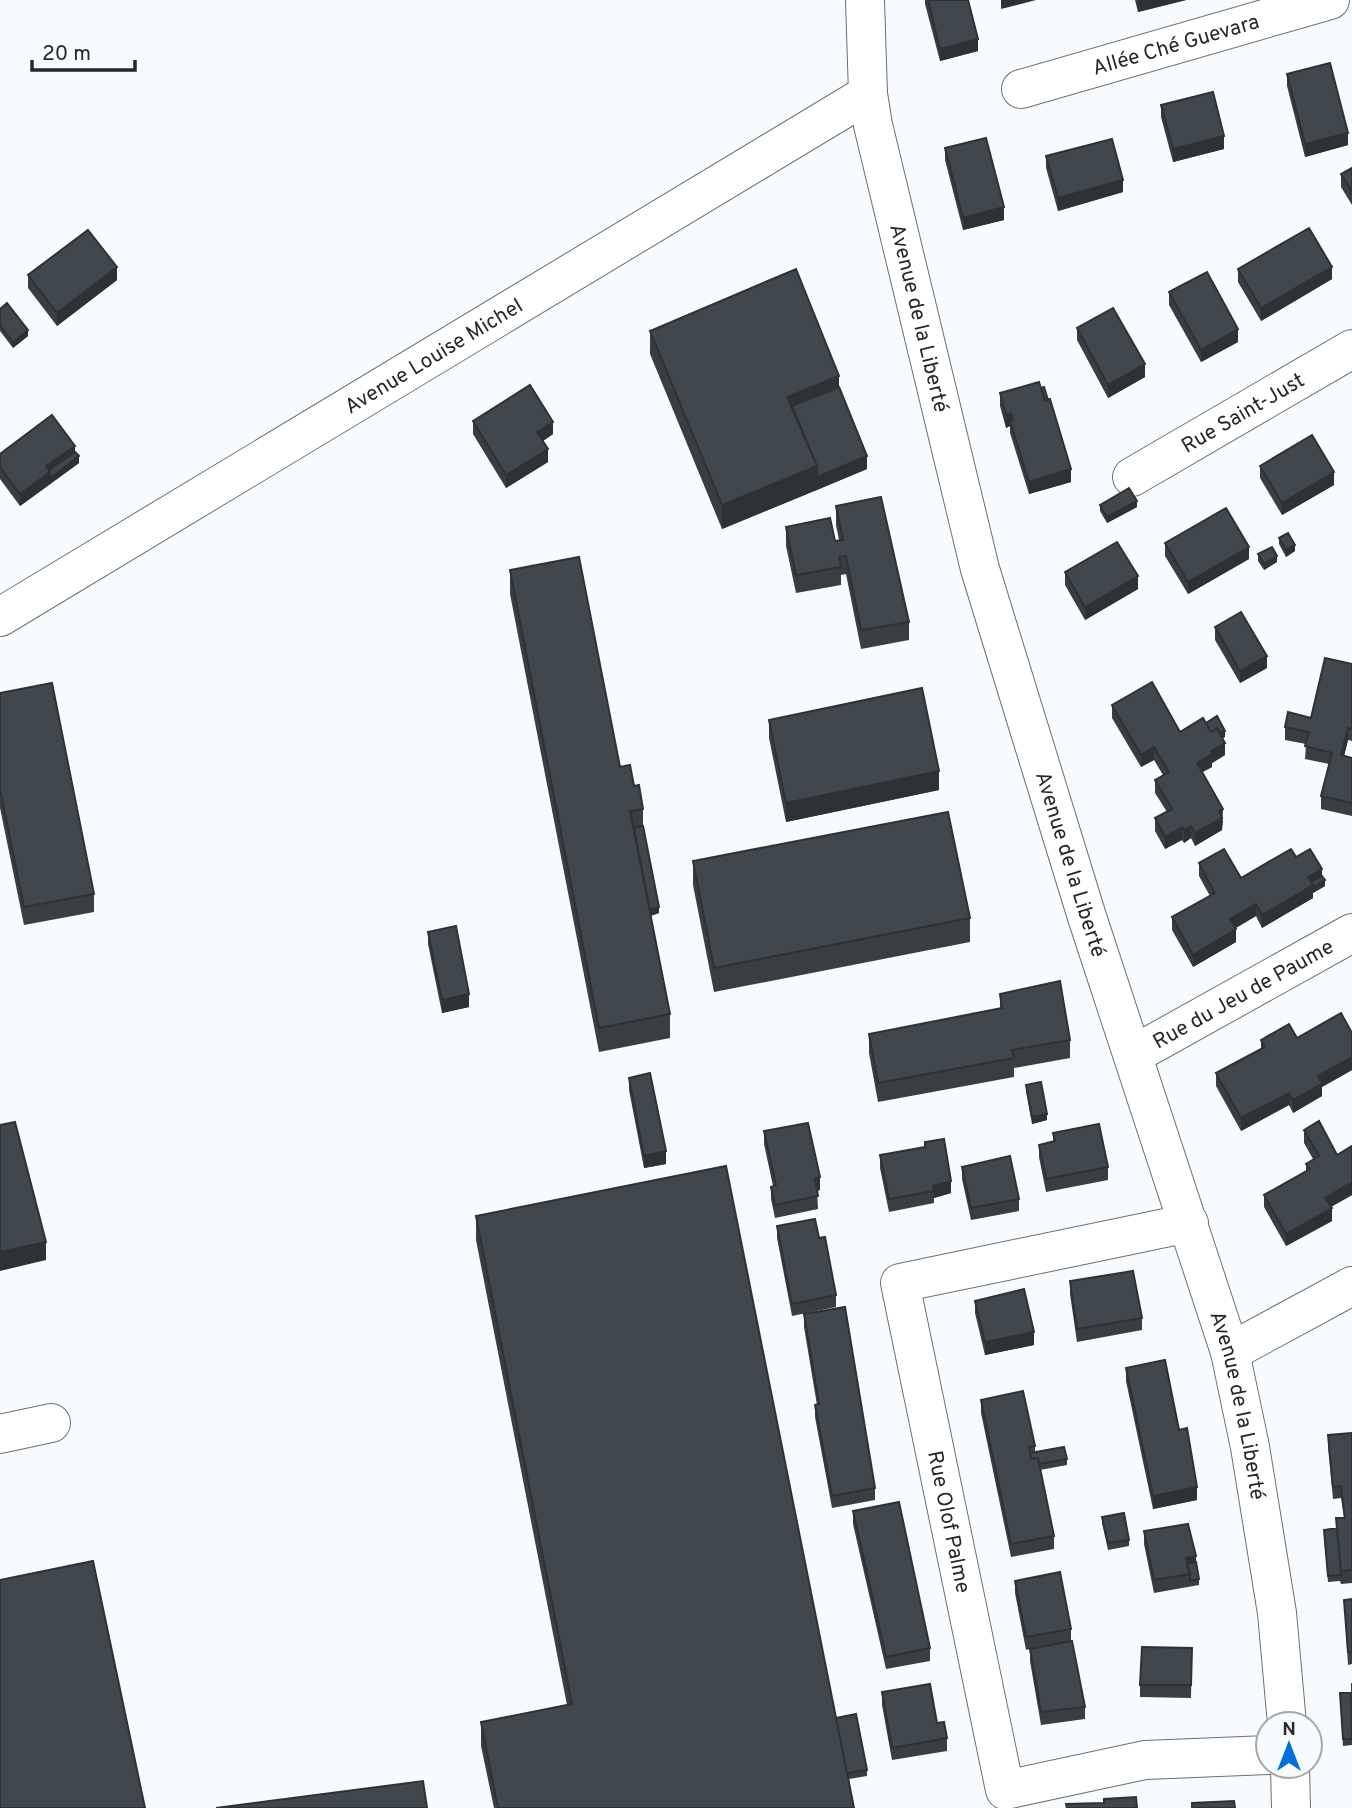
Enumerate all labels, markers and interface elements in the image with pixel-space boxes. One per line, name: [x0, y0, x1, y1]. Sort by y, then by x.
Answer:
street label: Allée Ché Guevara: [1090, 9, 1263, 83]
scale bar: [32, 28, 135, 72]
text: 20 m: [42, 41, 91, 68]
street label: Avenue de la Liberté: [882, 221, 954, 415]
street label: Avenue Louise Michel: [340, 293, 528, 421]
street label: Rue Saint-Just: [1177, 368, 1310, 460]
street label: Avenue de la Liberté: [1028, 768, 1111, 961]
street label: Rue du Jeu de Paume: [1149, 934, 1339, 1056]
street label: Avenue de la Liberté: [1202, 1308, 1270, 1502]
street label: Rue Olof Palme: [920, 1448, 976, 1596]
north arrow: [1254, 1710, 1324, 1780]
text: N: [1282, 1718, 1296, 1742]

